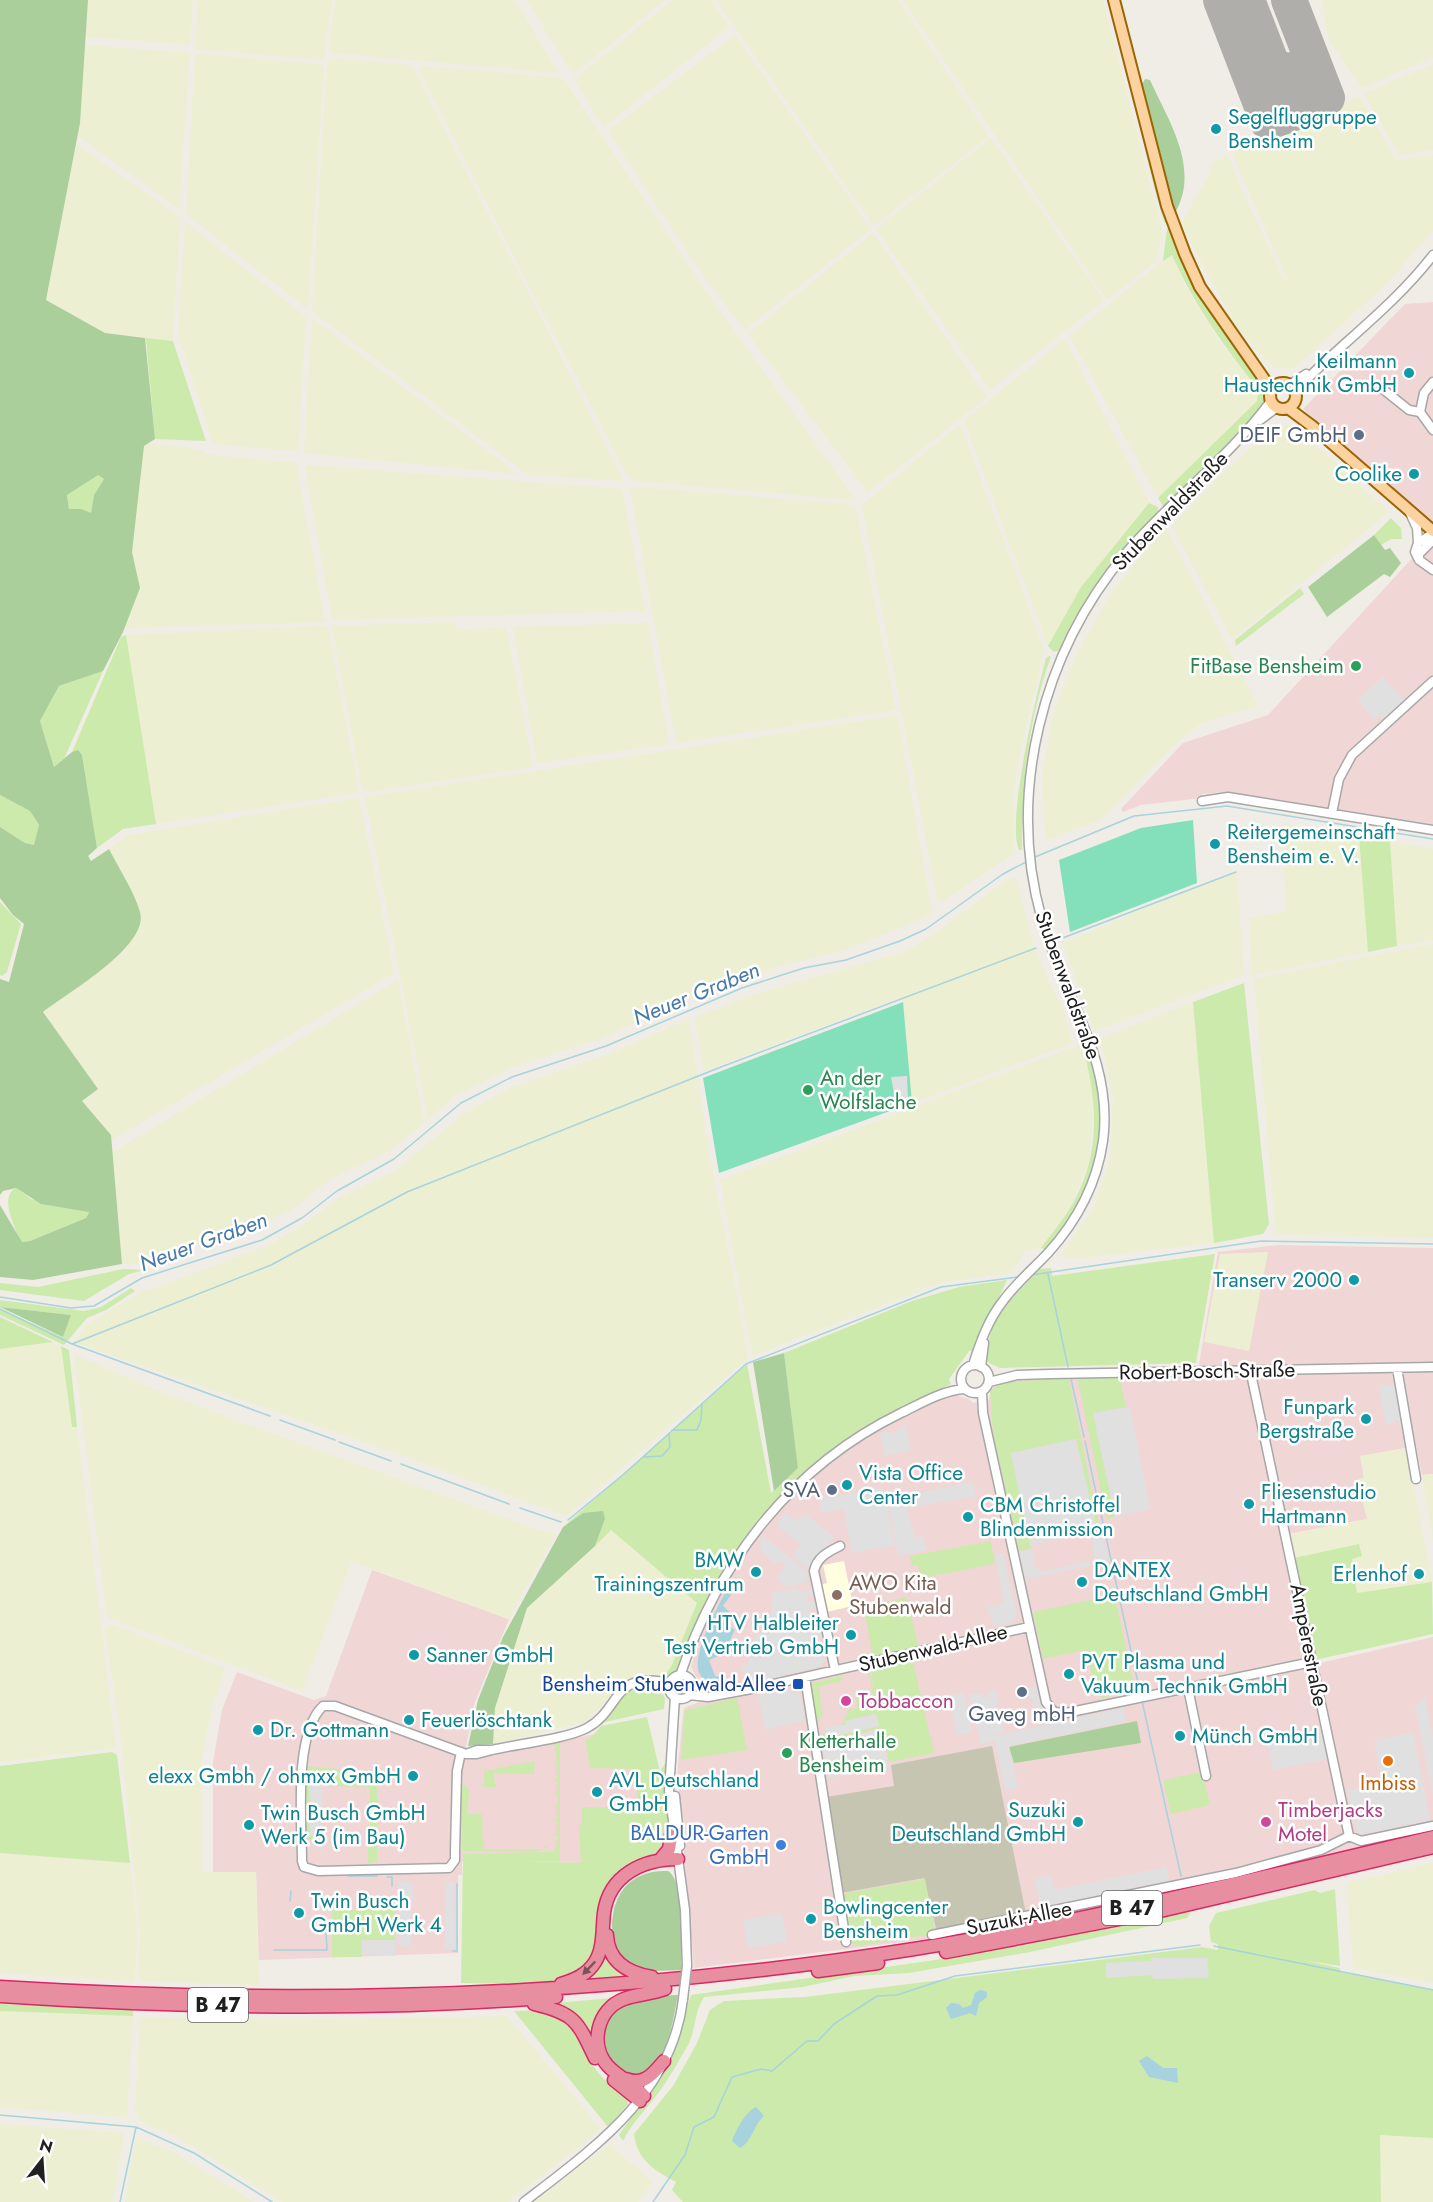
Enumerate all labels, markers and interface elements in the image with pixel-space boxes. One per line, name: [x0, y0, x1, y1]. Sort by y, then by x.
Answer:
place label: Segelfluggruppe Bensheim: [1228, 102, 1377, 156]
marker: Segelfluggruppe Bensheim: [1209, 122, 1223, 136]
place label: Keilmann Haustechnik GmbH: [1224, 346, 1397, 400]
marker: Keilmann Haustechnik GmbH: [1402, 366, 1416, 380]
place label: DEIF GmbH: [1240, 420, 1347, 450]
marker: DEIF GmbH: [1352, 428, 1366, 442]
street label: Stubenwaldstraße: [1105, 444, 1235, 578]
place label: Coolike: [1335, 459, 1402, 489]
marker: Coolike: [1407, 467, 1421, 481]
place label: FitBase Bensheim: [1190, 651, 1344, 681]
marker: FitBase Bensheim: [1349, 659, 1363, 673]
place label: Reitergemeinschaft Bensheim e. V.: [1227, 817, 1395, 871]
marker: Reitergemeinschaft Bensheim e. V.: [1208, 837, 1222, 851]
street label: Stubenwaldstraße: [1027, 907, 1109, 1064]
water label: Neuer Graben: [628, 953, 764, 1033]
place label: An der Wolfslache: [820, 1063, 917, 1117]
marker: An der Wolfslache: [801, 1083, 815, 1097]
water label: Neuer Graben: [135, 1203, 271, 1279]
place label: Transerv 2000: [1213, 1265, 1342, 1295]
marker: Transerv 2000: [1347, 1273, 1361, 1287]
street label: Robert-Bosch-Straße: [1119, 1354, 1296, 1388]
place label: Funpark Bergstraße: [1259, 1392, 1355, 1446]
marker: Funpark Bergstraße: [1359, 1412, 1373, 1426]
place label: Vista Office Center: [859, 1458, 963, 1512]
place label: SVA: [783, 1475, 820, 1505]
place label: Fliesenstudio Hartmann: [1261, 1477, 1376, 1531]
marker: Vista Office Center: [840, 1478, 854, 1492]
marker: SVA: [825, 1483, 839, 1497]
place label: CBM Christoffel Blindenmission: [980, 1490, 1120, 1544]
marker: Fliesenstudio Hartmann: [1242, 1497, 1256, 1511]
marker: CBM Christoffel Blindenmission: [961, 1510, 975, 1524]
place label: BMW Trainingszentrum: [594, 1545, 744, 1599]
place label: DANTEX Deutschland GmbH: [1094, 1555, 1269, 1609]
place label: Erlenhof: [1333, 1559, 1408, 1589]
marker: BMW Trainingszentrum: [749, 1565, 763, 1579]
marker: Erlenhof: [1412, 1567, 1426, 1581]
place label: AWO Kita Stubenwald: [849, 1568, 951, 1622]
marker: DANTEX Deutschland GmbH: [1075, 1575, 1089, 1589]
street label: Ampèrestraße: [1282, 1581, 1336, 1709]
marker: AWO Kita Stubenwald: [830, 1588, 844, 1602]
place label: HTV Halbleiter Test Vertrieb GmbH: [664, 1608, 840, 1662]
street label: Stubenwald-Allee: [856, 1616, 1011, 1680]
marker: HTV Halbleiter Test Vertrieb GmbH: [844, 1628, 858, 1642]
place label: Sanner GmbH: [426, 1640, 554, 1670]
place label: PVT Plasma und Vakuum Technik GmbH: [1081, 1647, 1288, 1701]
marker: Sanner GmbH: [407, 1648, 421, 1662]
marker: PVT Plasma und Vakuum Technik GmbH: [1062, 1667, 1076, 1681]
place label: Bensheim Stubenwald-Allee: [542, 1669, 786, 1699]
marker: Bensheim Stubenwald-Allee: [791, 1677, 805, 1691]
marker: Gaveg mbH: [1015, 1685, 1029, 1699]
place label: Tobbaccon: [858, 1686, 954, 1716]
marker: Tobbaccon: [839, 1694, 853, 1708]
place label: Gaveg mbH: [968, 1699, 1076, 1729]
place label: Feuerlöschtank: [421, 1705, 553, 1735]
marker: Feuerlöschtank: [402, 1713, 416, 1727]
place label: Dr. Gottmann: [270, 1715, 389, 1745]
place label: Münch GmbH: [1192, 1721, 1318, 1751]
marker: Dr. Gottmann: [251, 1723, 265, 1737]
place label: Kletterhalle Bensheim: [799, 1726, 896, 1780]
marker: Münch GmbH: [1173, 1729, 1187, 1743]
marker: Kletterhalle Bensheim: [780, 1746, 794, 1760]
marker: Imbiss: [1381, 1754, 1395, 1768]
place label: elexx Gmbh / ohmxx GmbH: [148, 1761, 401, 1791]
place label: AVL Deutschland GmbH: [609, 1765, 759, 1819]
place label: Imbiss: [1360, 1768, 1416, 1798]
marker: elexx Gmbh / ohmxx GmbH: [406, 1769, 420, 1783]
marker: AVL Deutschland GmbH: [590, 1785, 604, 1799]
place label: Suzuki Deutschland GmbH: [891, 1795, 1066, 1849]
place label: Timberjacks Motel: [1278, 1795, 1383, 1849]
place label: Twin Busch GmbH Werk 5 (im Bau): [261, 1798, 425, 1852]
marker: Suzuki Deutschland GmbH: [1071, 1815, 1085, 1829]
marker: Timberjacks Motel: [1259, 1815, 1273, 1829]
marker: Twin Busch GmbH Werk 5 (im Bau): [242, 1818, 256, 1832]
place label: BALDUR-Garten GmbH: [630, 1818, 769, 1872]
marker: BALDUR-Garten GmbH: [774, 1838, 788, 1852]
place label: Twin Busch GmbH Werk 4: [311, 1886, 442, 1940]
road number: B 47: [1102, 1891, 1162, 1925]
place label: Bowlingcenter Bensheim: [823, 1892, 949, 1946]
street label: Suzuki-Allee: [963, 1893, 1075, 1943]
marker: Twin Busch GmbH Werk 4: [292, 1906, 306, 1920]
marker: Bowlingcenter Bensheim: [804, 1912, 818, 1926]
one-way arrow: [582, 1960, 596, 1975]
road number: B 47: [188, 1988, 248, 2022]
north arrow: [12, 2130, 72, 2190]
text: N: [37, 2133, 56, 2159]

